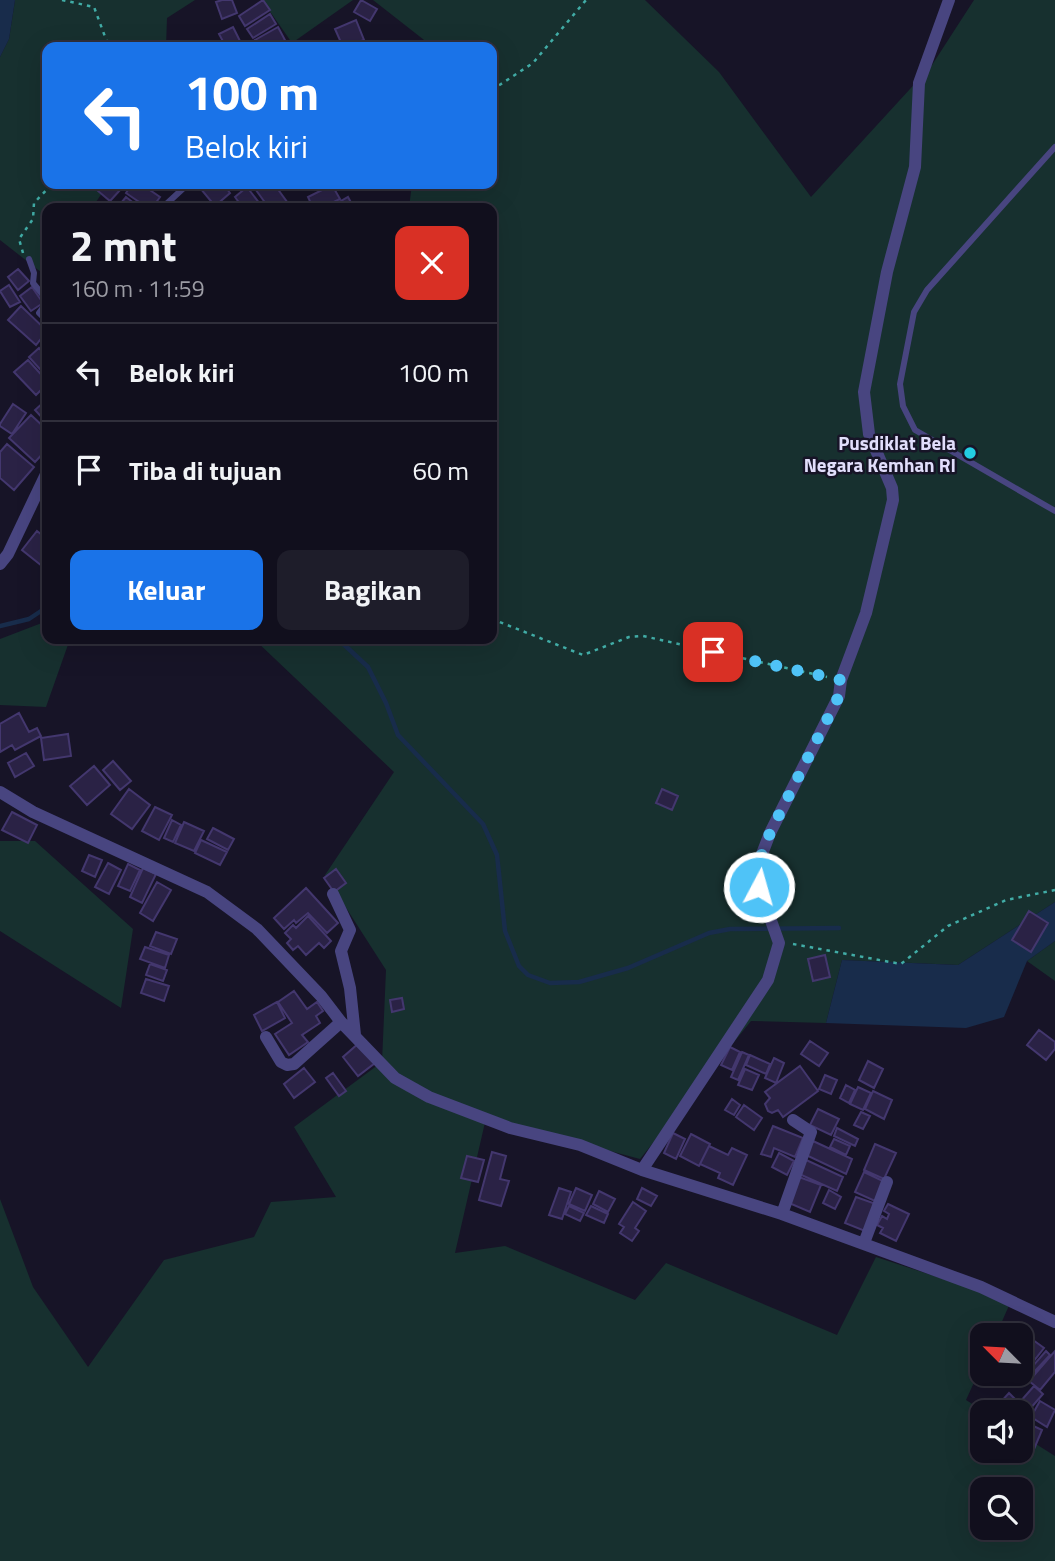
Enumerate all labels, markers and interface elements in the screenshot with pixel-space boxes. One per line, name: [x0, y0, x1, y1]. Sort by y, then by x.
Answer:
text: 100 m: [185, 54, 319, 129]
icon: left: [70, 70, 161, 161]
text: Belok kiri: [185, 122, 308, 170]
text: 2 mnt: [70, 213, 177, 277]
button: close: [395, 226, 469, 300]
text: 160 m · 11:59: [70, 271, 205, 306]
icon: left: [70, 353, 108, 391]
text: Belok kiri: [129, 353, 235, 392]
text: 100 m: [398, 353, 469, 392]
place label: Pusdiklat Bela Negara Kemhan RI: [804, 428, 956, 479]
marker: Pusdiklat Bela Negara Kemhan RI: [962, 445, 978, 461]
icon: arrive: [70, 451, 108, 489]
text: Tiba di tujuan: [129, 451, 282, 490]
text: 60 m: [412, 451, 469, 490]
button: Keluar: [70, 550, 263, 630]
button: Bagikan: [277, 550, 469, 630]
pin: [683, 622, 743, 682]
icon: arrive: [694, 633, 732, 671]
position arrow: [722, 850, 796, 924]
north arrow: [970, 1323, 1032, 1386]
map controls: [970, 1323, 1033, 1540]
button: sound: [970, 1400, 1033, 1463]
button: search: [970, 1477, 1033, 1540]

